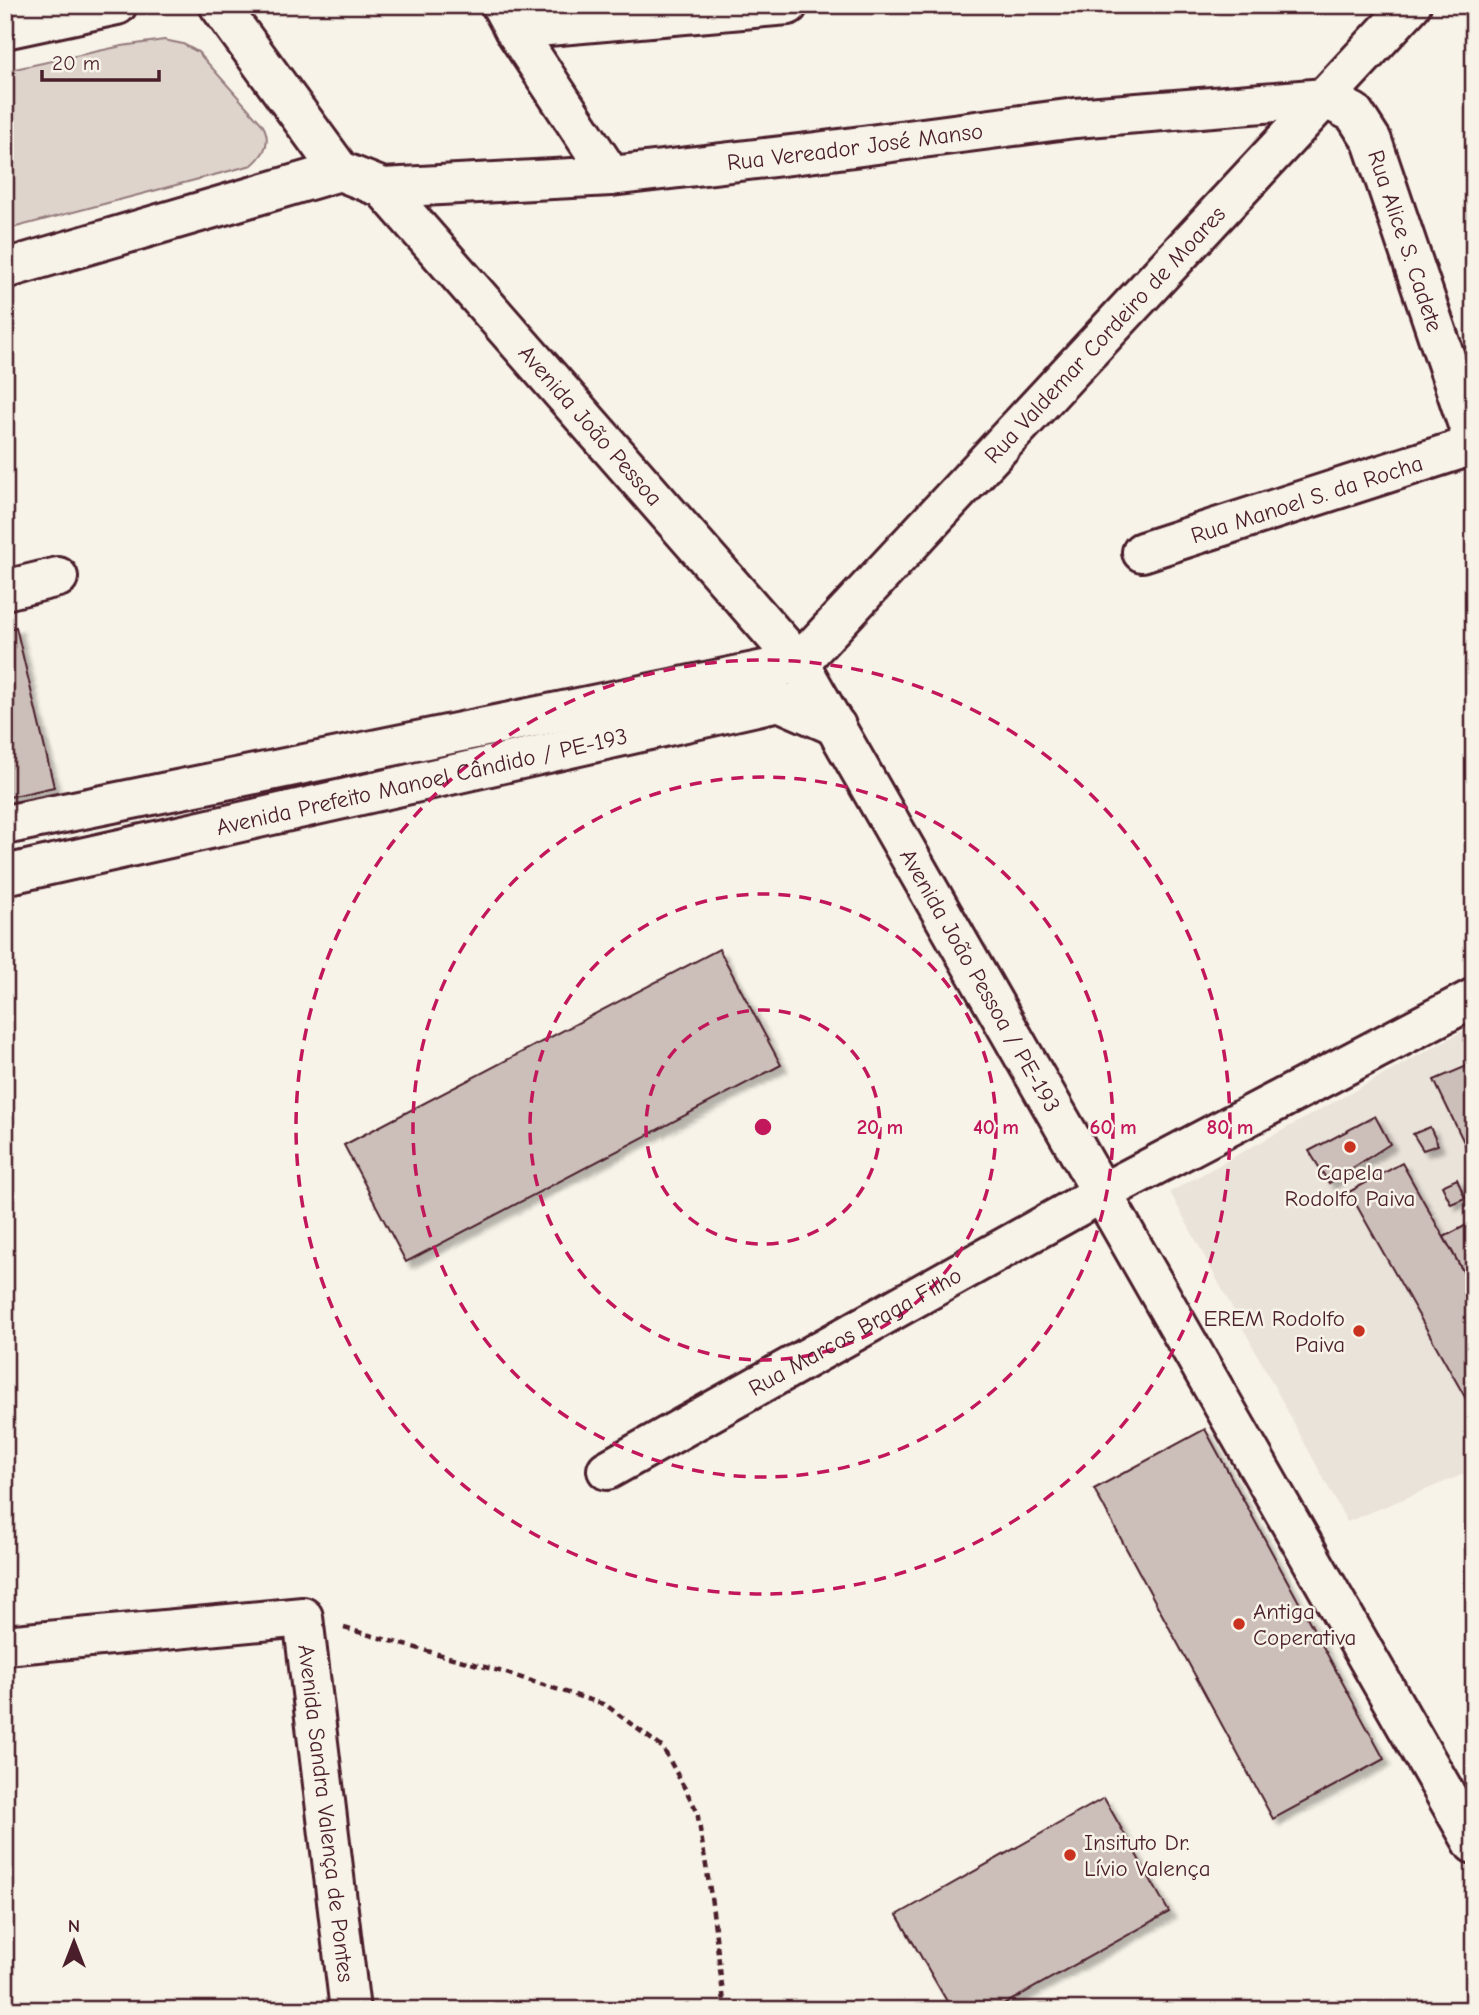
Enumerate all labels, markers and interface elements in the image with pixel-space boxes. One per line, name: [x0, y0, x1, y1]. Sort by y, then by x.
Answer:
scale bar: [42, 38, 159, 82]
text: 20 m: [52, 51, 100, 75]
street label: Rua Vereador José Manso: [726, 117, 985, 176]
street label: Rua Alice S. Cadete: [1362, 147, 1448, 335]
street label: Rua Valdemar Cordeiro de Moares: [979, 200, 1231, 469]
street label: Avenida João Pessoa: [513, 340, 668, 511]
street label: Rua Manoel S. da Rocha: [1188, 449, 1426, 549]
street label: Avenida Prefeito Manoel Cândido / PE-193: [214, 723, 630, 841]
street label: Avenida João Pessoa / PE-193: [894, 844, 1066, 1117]
centre of rings: [751, 1115, 775, 1139]
text: 20 m: [857, 1115, 903, 1139]
text: 40 m: [973, 1115, 1019, 1139]
text: 60 m: [1089, 1115, 1137, 1139]
text: 80 m: [1207, 1115, 1253, 1139]
marker: Capela Rodolfo Paiva: [1342, 1139, 1358, 1155]
place label: Capela Rodolfo Paiva: [1285, 1159, 1415, 1212]
street label: Rua Marcos Braga Filho: [744, 1261, 966, 1402]
place label: EREM Rodolfo Paiva: [1203, 1305, 1345, 1358]
marker: EREM Rodolfo Paiva: [1351, 1323, 1367, 1339]
place label: Antiga Coperativa: [1253, 1598, 1356, 1651]
marker: Antiga Coperativa: [1231, 1616, 1247, 1632]
street label: Avenida Sandra Valença de Pontes: [292, 1643, 360, 1984]
place label: Insituto Dr. Lívio Valença: [1084, 1829, 1211, 1882]
marker: Insituto Dr. Lívio Valença: [1062, 1847, 1078, 1863]
north arrow: [38, 1906, 108, 1976]
text: N: [68, 1915, 80, 1937]

